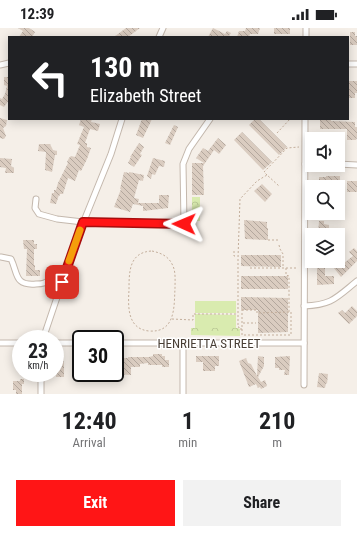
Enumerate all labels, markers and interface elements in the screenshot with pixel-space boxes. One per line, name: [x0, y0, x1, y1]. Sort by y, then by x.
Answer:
text: 12:39: [20, 5, 54, 23]
text: 130 m: [90, 51, 160, 84]
icon: left: [24, 52, 76, 104]
text: Elizabeth Street: [90, 85, 201, 106]
map controls: [305, 132, 345, 268]
button: sound: [305, 132, 345, 172]
button: search: [305, 180, 345, 220]
position arrow: [163, 203, 205, 245]
button: layers: [305, 228, 345, 268]
pin: [45, 265, 79, 299]
icon: arrive: [51, 271, 73, 293]
speed limit sign: 30: [72, 330, 124, 382]
street label: HENRIETTA STREET: [157, 336, 261, 351]
text: 23: [28, 339, 48, 363]
text: km/h: [28, 360, 48, 371]
text: 12:40: [62, 407, 117, 435]
text: 1: [182, 407, 194, 435]
text: 210: [259, 407, 295, 435]
text: Arrival: [73, 435, 106, 450]
text: min: [178, 435, 197, 450]
text: m: [272, 435, 282, 450]
button: Exit: [16, 480, 175, 526]
button: Share: [183, 480, 341, 526]

